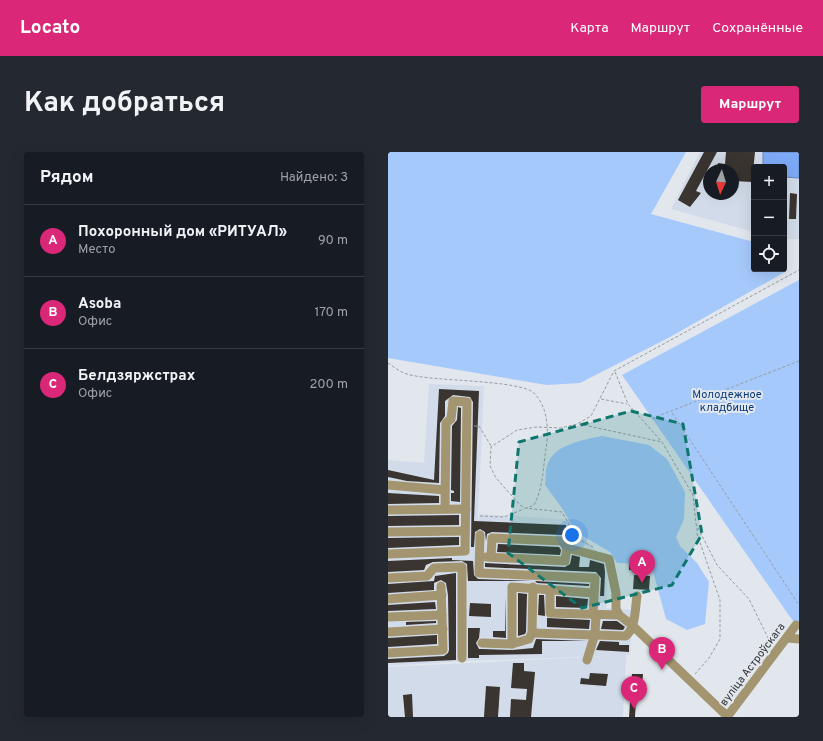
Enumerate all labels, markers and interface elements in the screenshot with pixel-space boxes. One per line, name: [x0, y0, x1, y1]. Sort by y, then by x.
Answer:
text: Locato: [20, 16, 80, 40]
text: Карта: [570, 20, 609, 37]
text: Маршрут: [631, 20, 690, 37]
text: Сохранённые: [712, 20, 803, 37]
text: Как добраться: [24, 86, 225, 122]
button: Маршрут: [701, 86, 799, 123]
north arrow: [703, 164, 739, 200]
map controls: [751, 164, 787, 272]
button: +: [751, 164, 787, 200]
text: Рядом: [40, 167, 93, 189]
text: Найдено: 3: [280, 170, 348, 186]
button: −: [751, 200, 787, 236]
text: Похоронный дом «РИТУАЛ»: [78, 223, 287, 242]
text: A: [48, 233, 58, 249]
text: 90 m: [318, 233, 348, 249]
button: locate: [751, 236, 787, 272]
text: Место: [78, 242, 115, 258]
text: Asoba: [78, 295, 121, 314]
text: B: [49, 305, 57, 321]
text: 170 m: [314, 305, 348, 321]
text: Офис: [78, 314, 112, 330]
text: Белдзяржстрах: [78, 367, 195, 386]
text: C: [49, 377, 57, 393]
text: 200 m: [309, 377, 348, 393]
text: Офис: [78, 386, 112, 402]
park label: Молодежное кладбище: [692, 388, 762, 415]
your location: [562, 525, 582, 545]
pin: A: [629, 550, 655, 583]
street label: вуліца Астроўскага: [717, 620, 789, 709]
pin: B: [649, 637, 675, 670]
pin: C: [621, 676, 647, 709]

